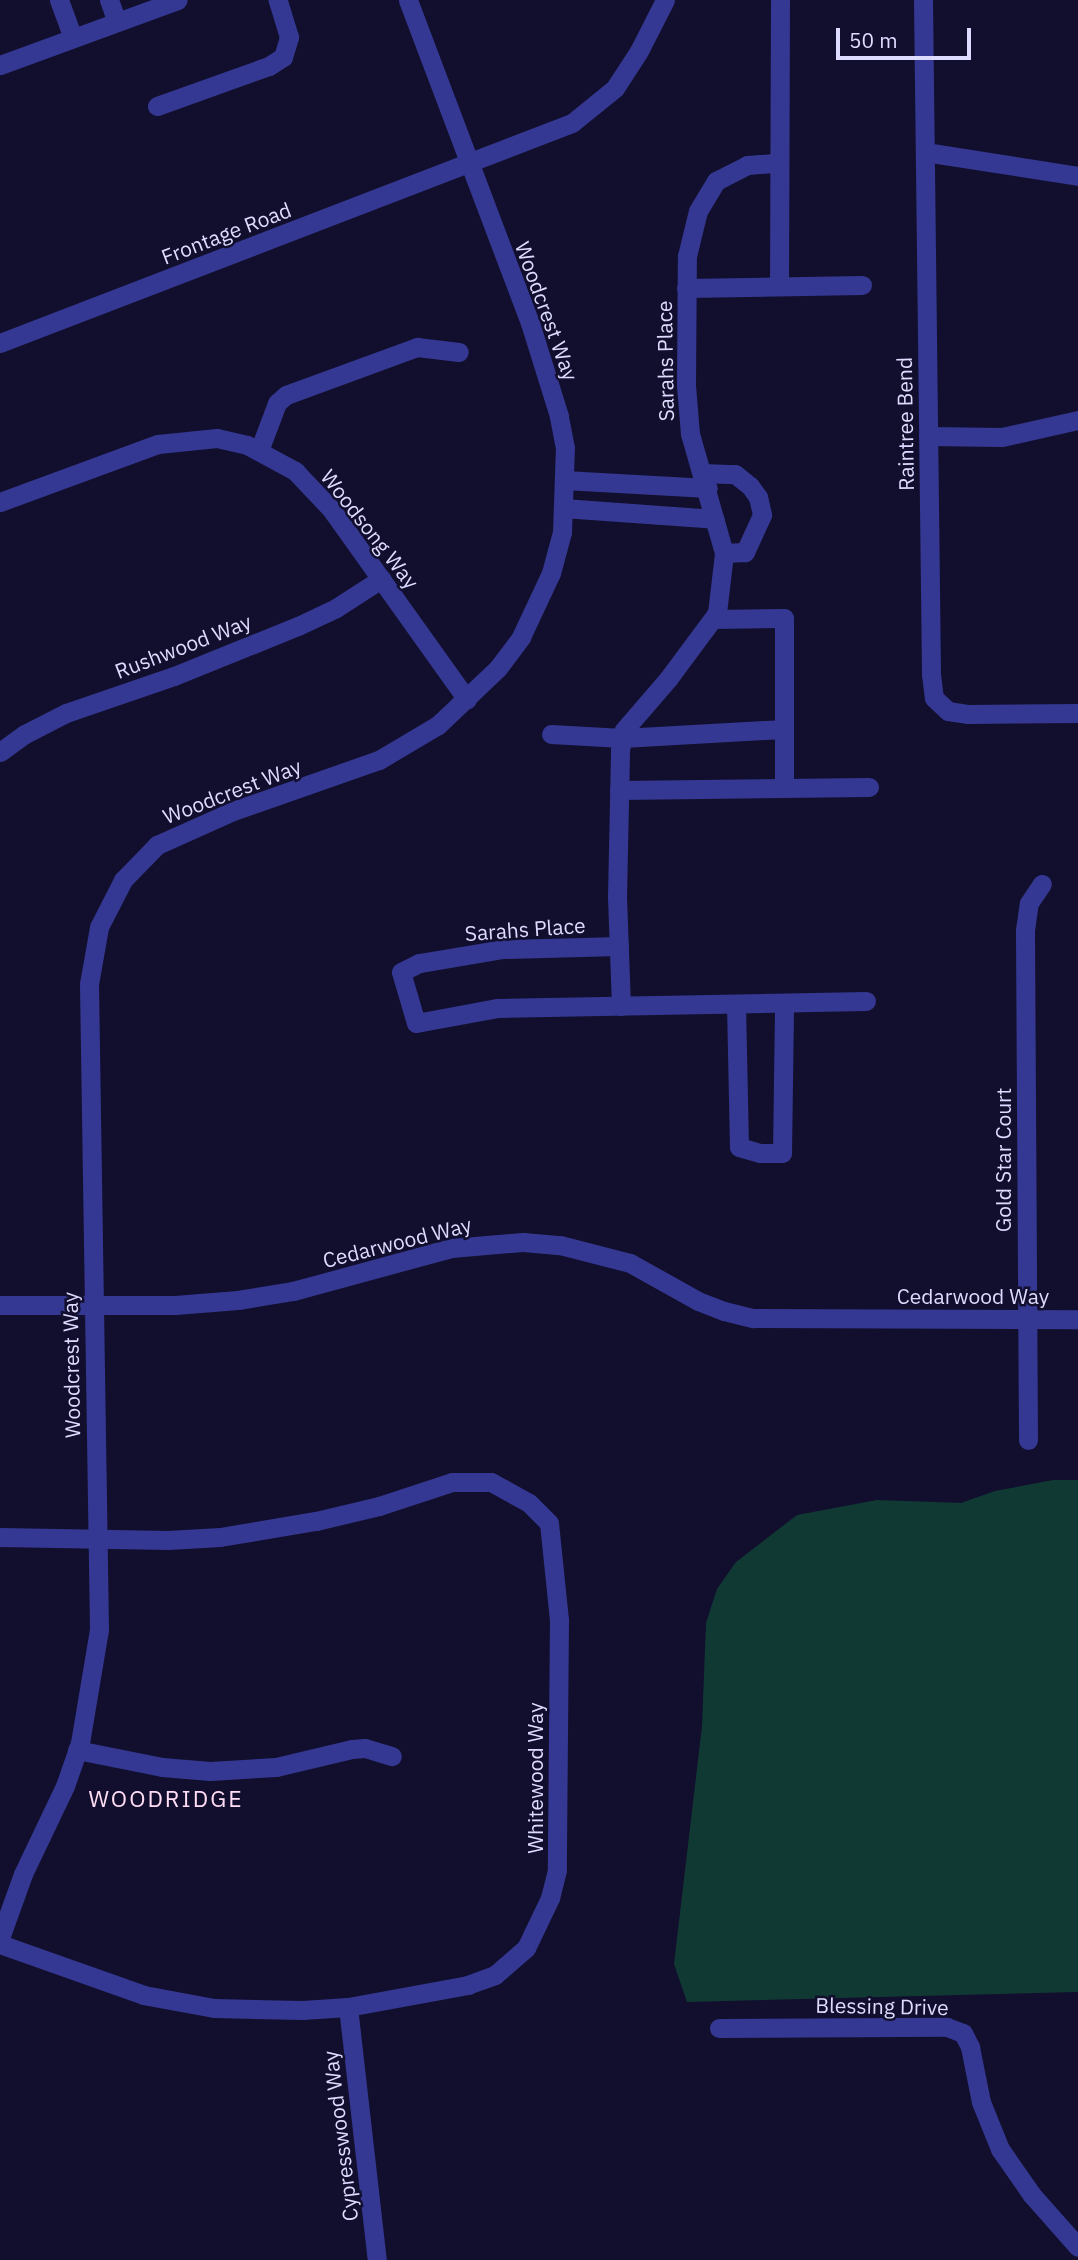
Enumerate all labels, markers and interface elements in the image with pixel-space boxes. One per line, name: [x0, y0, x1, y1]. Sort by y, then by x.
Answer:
scale bar: [840, 14, 975, 58]
text: 50 m: [849, 26, 898, 54]
street label: Frontage Road: [158, 197, 294, 269]
street label: Woodcrest Way: [510, 238, 584, 384]
street label: Sarahs Place: [651, 300, 679, 422]
street label: Raintree Bend: [891, 357, 919, 491]
street label: Woodsong Way: [316, 464, 424, 594]
street label: Rushwood Way: [111, 608, 255, 684]
street label: Woodcrest Way: [159, 753, 305, 829]
street label: Sarahs Place: [464, 912, 586, 946]
street label: Gold Star Court: [990, 1088, 1016, 1232]
street label: Cedarwood Way: [320, 1211, 474, 1273]
street label: Cedarwood Way: [897, 1283, 1049, 1309]
street label: Woodcrest Way: [57, 1292, 85, 1438]
street label: Whitewood Way: [522, 1702, 548, 1854]
district label: WOODRIDGE: [90, 1784, 242, 1812]
street label: Blessing Drive: [815, 1992, 949, 2020]
street label: Cypresswood Way: [317, 2049, 363, 2223]

